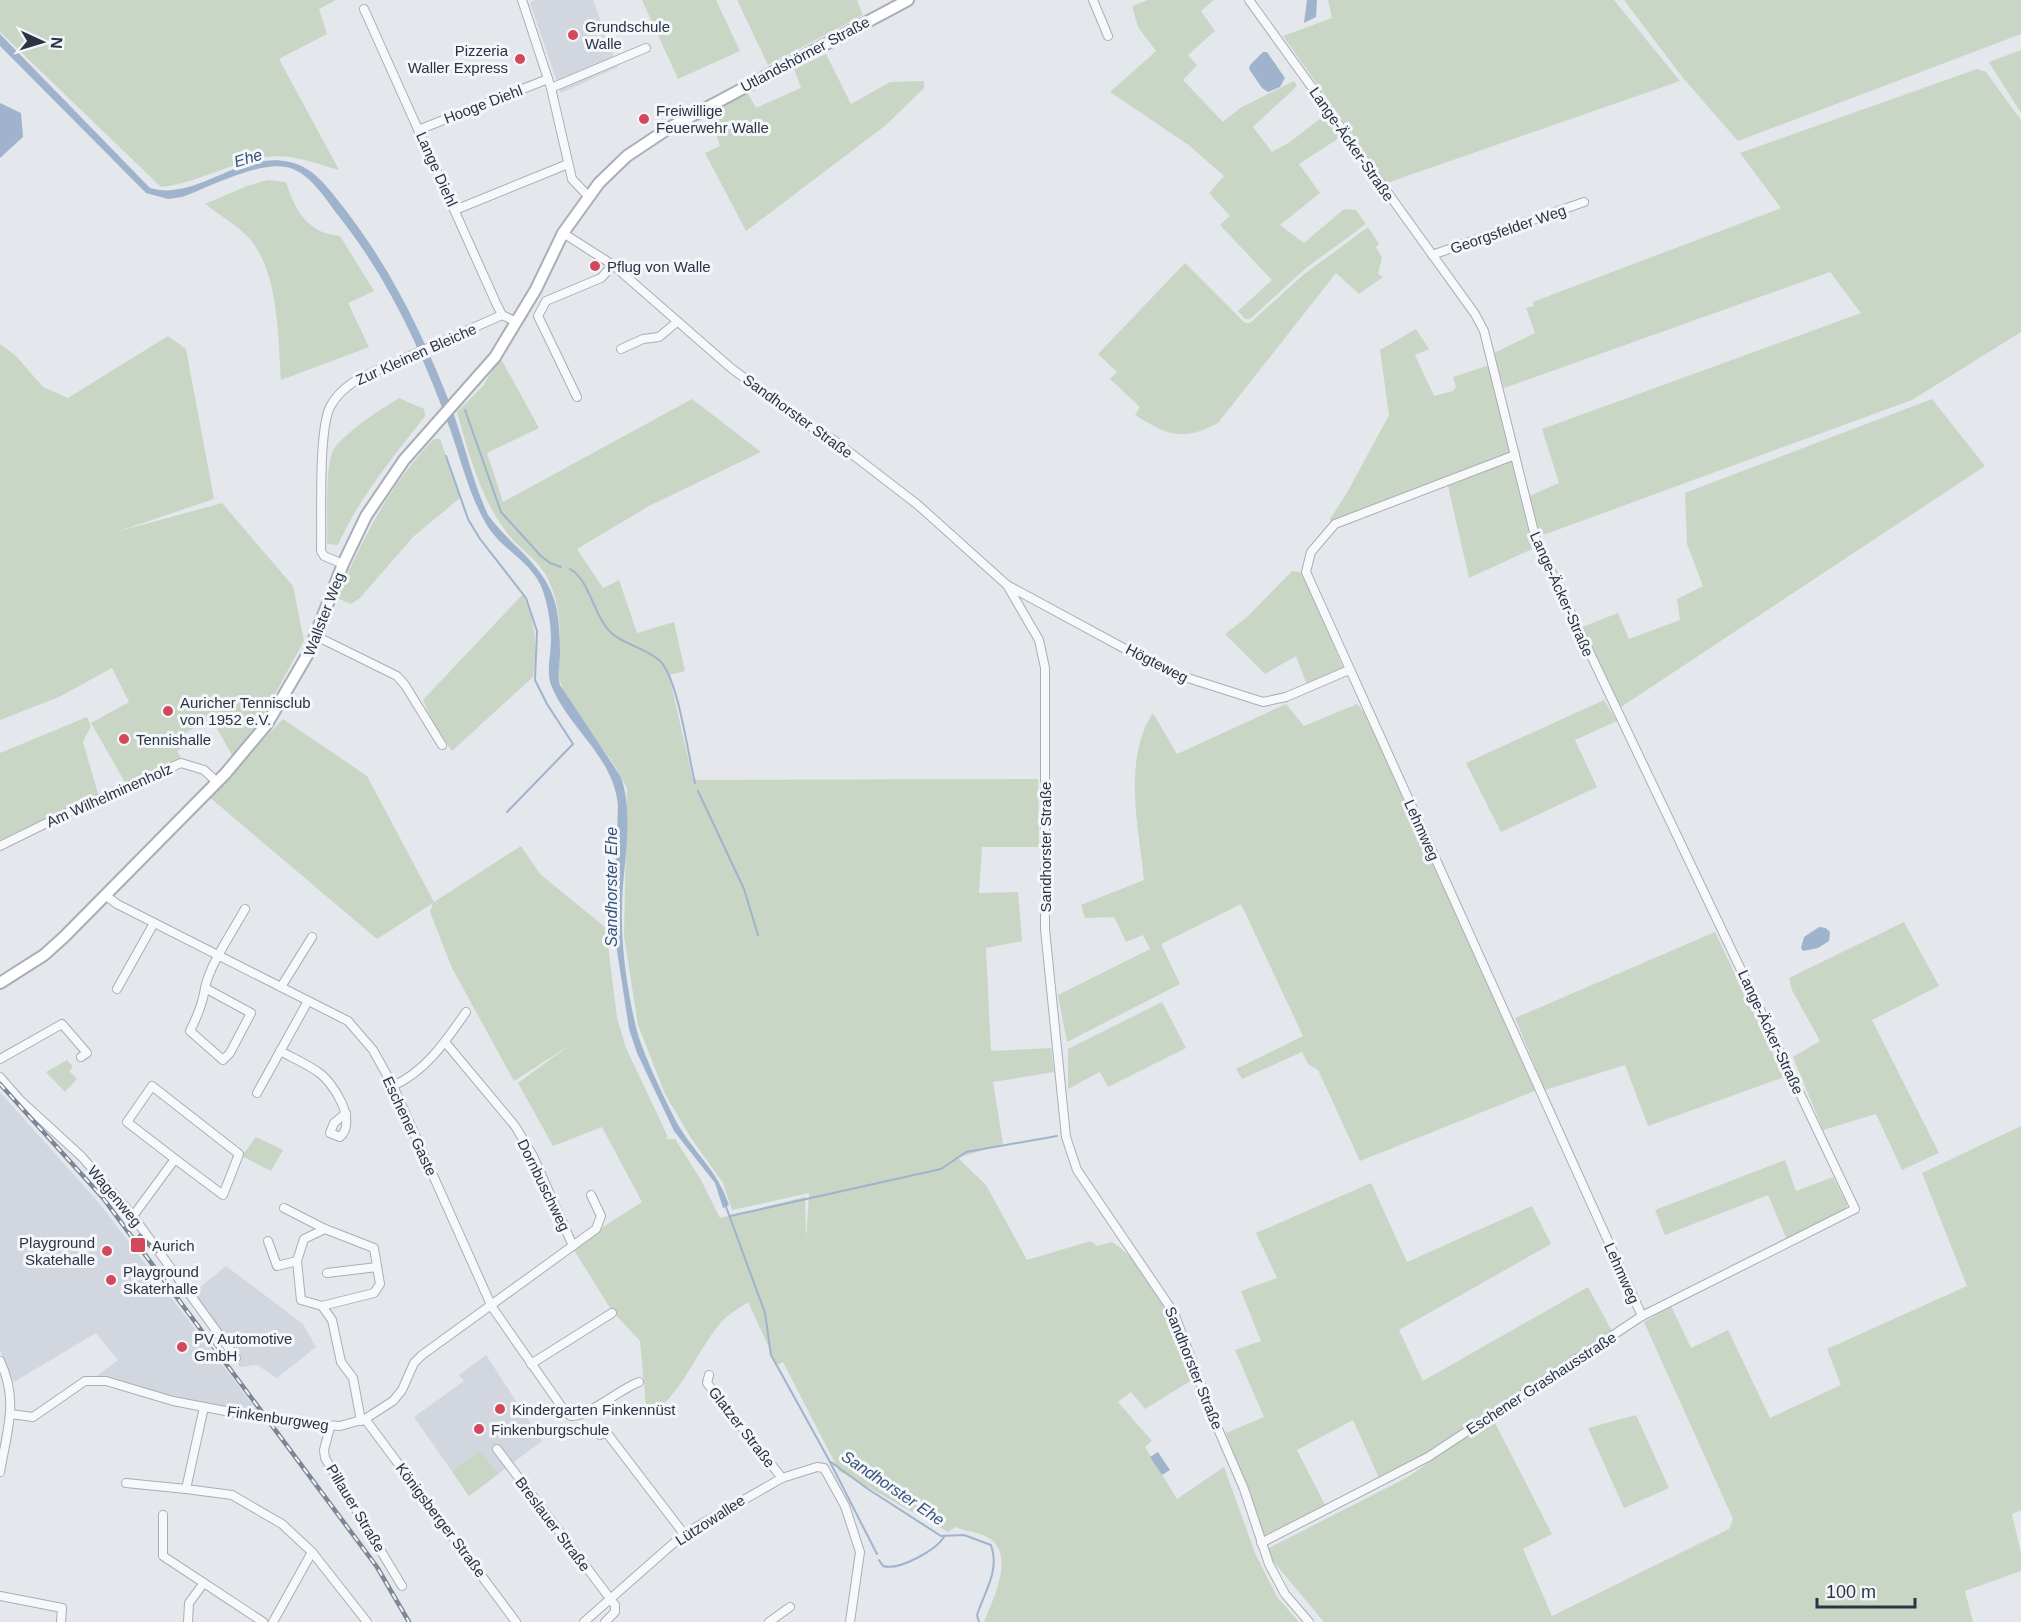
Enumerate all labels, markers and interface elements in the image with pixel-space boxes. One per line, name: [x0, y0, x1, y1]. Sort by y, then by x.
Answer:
north arrow: [12, 12, 72, 72]
street label: Utlandshörner Straße: [738, 13, 872, 95]
place label: Grundschule Walle: [585, 18, 670, 52]
marker: Grundschule Walle: [566, 28, 580, 42]
text: N: [48, 37, 65, 49]
place label: Pizzeria Waller Express: [408, 42, 509, 76]
marker: Pizzeria Waller Express: [513, 52, 527, 66]
street label: Hooge Diehl: [441, 81, 525, 127]
street label: Lange-Äcker-Straße: [1306, 84, 1398, 204]
place label: Freiwillige Feuerwehr Walle: [656, 102, 769, 136]
marker: Freiwillige Feuerwehr Walle: [637, 112, 651, 126]
street label: Lange Diehl: [413, 129, 461, 209]
water label: Ehe: [232, 146, 264, 170]
street label: Georgsfelder Weg: [1448, 201, 1568, 257]
place label: Pflug von Walle: [607, 258, 711, 275]
marker: Pflug von Walle: [588, 259, 602, 273]
street label: Zur Kleinen Bleiche: [353, 320, 479, 388]
street label: Sandhorster Straße: [740, 371, 856, 461]
street label: Lange-Äcker-Straße: [1527, 529, 1597, 659]
street label: Wallster Weg: [300, 570, 348, 658]
street label: Högteweg: [1123, 640, 1191, 686]
place label: Auricher Tennisclub von 1952 e.V.: [180, 694, 311, 728]
marker: Auricher Tennisclub von 1952 e.V.: [161, 704, 175, 718]
place label: Tennishalle: [136, 731, 211, 748]
marker: Tennishalle: [117, 732, 131, 746]
street label: Am Wilhelminenholz: [43, 760, 175, 830]
street label: Sandhorster Straße: [1037, 782, 1054, 912]
street label: Lehmweg: [1401, 797, 1443, 863]
water label: Sandhorster Ehe: [603, 827, 620, 947]
street label: Lange-Äcker-Straße: [1735, 967, 1807, 1097]
street label: Eschener Gaste: [380, 1074, 440, 1178]
street label: Dornbuschweg: [514, 1136, 574, 1234]
street label: Wagenweg: [85, 1162, 145, 1230]
place label: Playground Skatehalle: [19, 1234, 95, 1268]
marker: Aurich: [129, 1236, 147, 1254]
place label: Aurich: [152, 1237, 195, 1254]
street label: Lehmweg: [1601, 1240, 1643, 1306]
marker: Playground Skatehalle: [100, 1244, 114, 1258]
place label: Playground Skaterhalle: [123, 1263, 199, 1297]
marker: Playground Skaterhalle: [104, 1273, 118, 1287]
street label: Sandhorster Straße: [1162, 1304, 1226, 1432]
street label: Eschener Grashausstraße: [1463, 1328, 1619, 1438]
place label: PV Automotive GmbH: [194, 1330, 292, 1364]
marker: PV Automotive GmbH: [175, 1340, 189, 1354]
street label: Glatzer Straße: [705, 1383, 779, 1471]
place label: Kindergarten Finkennüst: [512, 1401, 676, 1418]
street label: Finkenburgweg: [226, 1402, 330, 1434]
marker: Kindergarten Finkennüst: [493, 1402, 507, 1416]
place label: Finkenburgschule: [491, 1421, 609, 1438]
marker: Finkenburgschule: [472, 1422, 486, 1436]
water label: Sandhorster Ehe: [838, 1447, 948, 1529]
street label: Königsberger Straße: [393, 1460, 489, 1580]
street label: Pillauer Straße: [323, 1461, 389, 1555]
street label: Breslauer Straße: [512, 1474, 594, 1574]
street label: Lützowallee: [672, 1491, 748, 1549]
scale bar: [1817, 1571, 1914, 1609]
text: 100 m: [1826, 1582, 1876, 1602]

